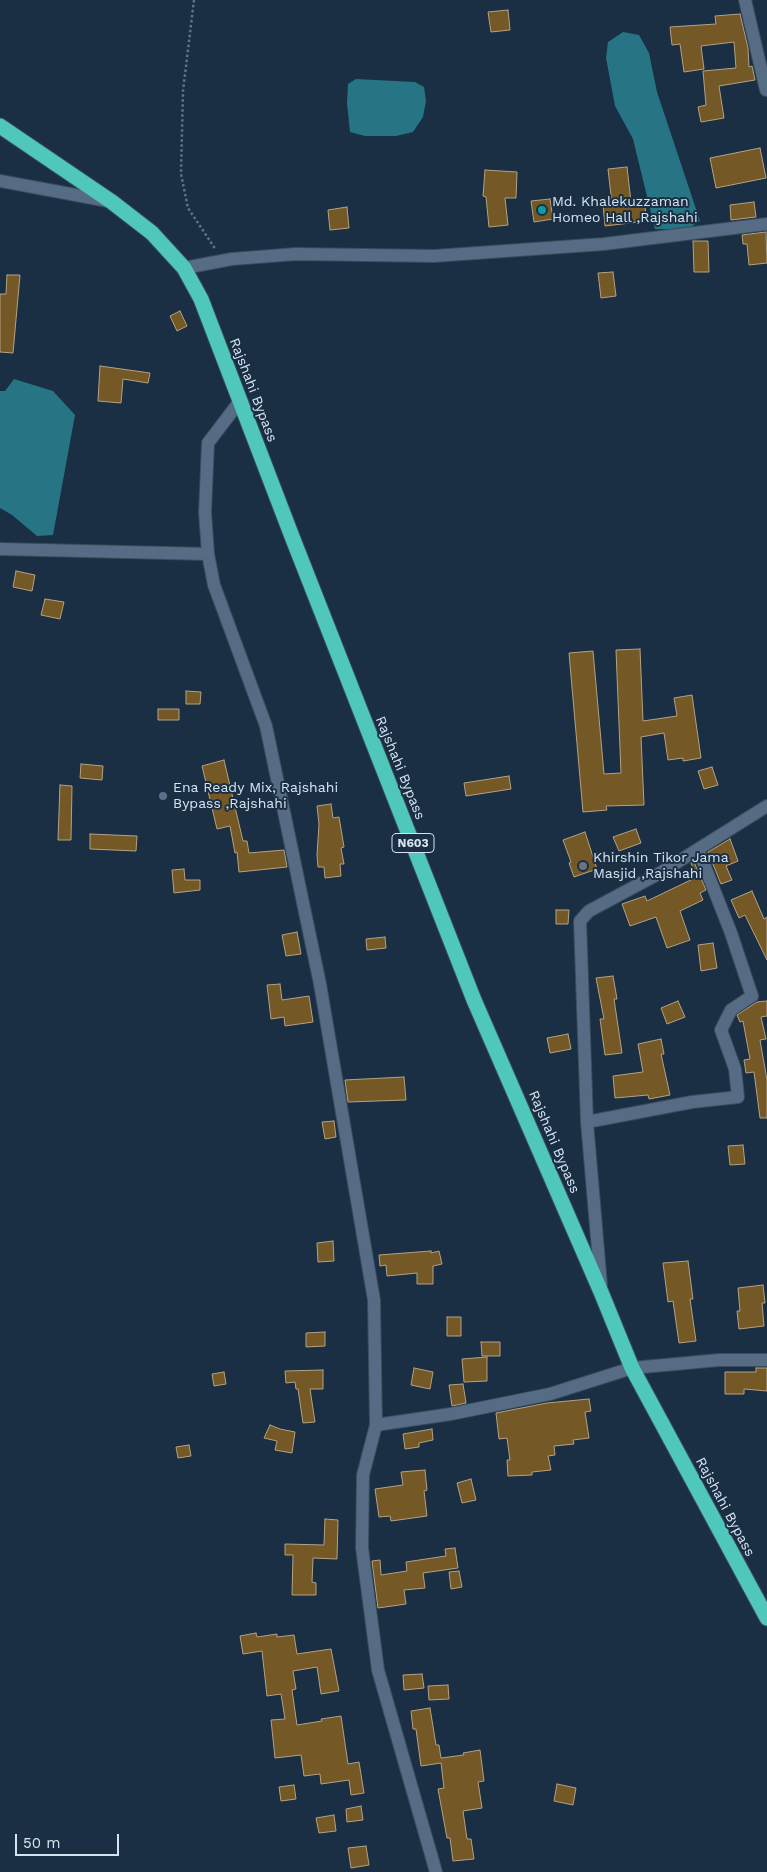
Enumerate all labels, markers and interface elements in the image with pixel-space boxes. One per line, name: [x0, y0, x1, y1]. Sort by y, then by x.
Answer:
place label: Md. Khalekuzzaman Homeo Hall ,Rajshahi: [552, 194, 698, 226]
marker: Md. Khalekuzzaman Homeo Hall ,Rajshahi: [536, 204, 548, 216]
street label: Rajshahi Bypass: [225, 336, 281, 444]
street label: Rajshahi Bypass: [372, 714, 428, 822]
place label: Ena Ready Mix, Rajshahi Bypass ,Rajshahi: [173, 780, 338, 812]
marker: Ena Ready Mix, Rajshahi Bypass ,Rajshahi: [157, 790, 169, 802]
road number: N603: [392, 834, 434, 852]
place label: Khirshin Tikor Jama Masjid ,Rajshahi: [593, 850, 729, 882]
marker: Khirshin Tikor Jama Masjid ,Rajshahi: [577, 860, 589, 872]
street label: Rajshahi Bypass: [525, 1088, 583, 1196]
street label: Rajshahi Bypass: [692, 1455, 758, 1559]
scale bar: [18, 1824, 121, 1856]
text: 50 m: [23, 1834, 60, 1852]

